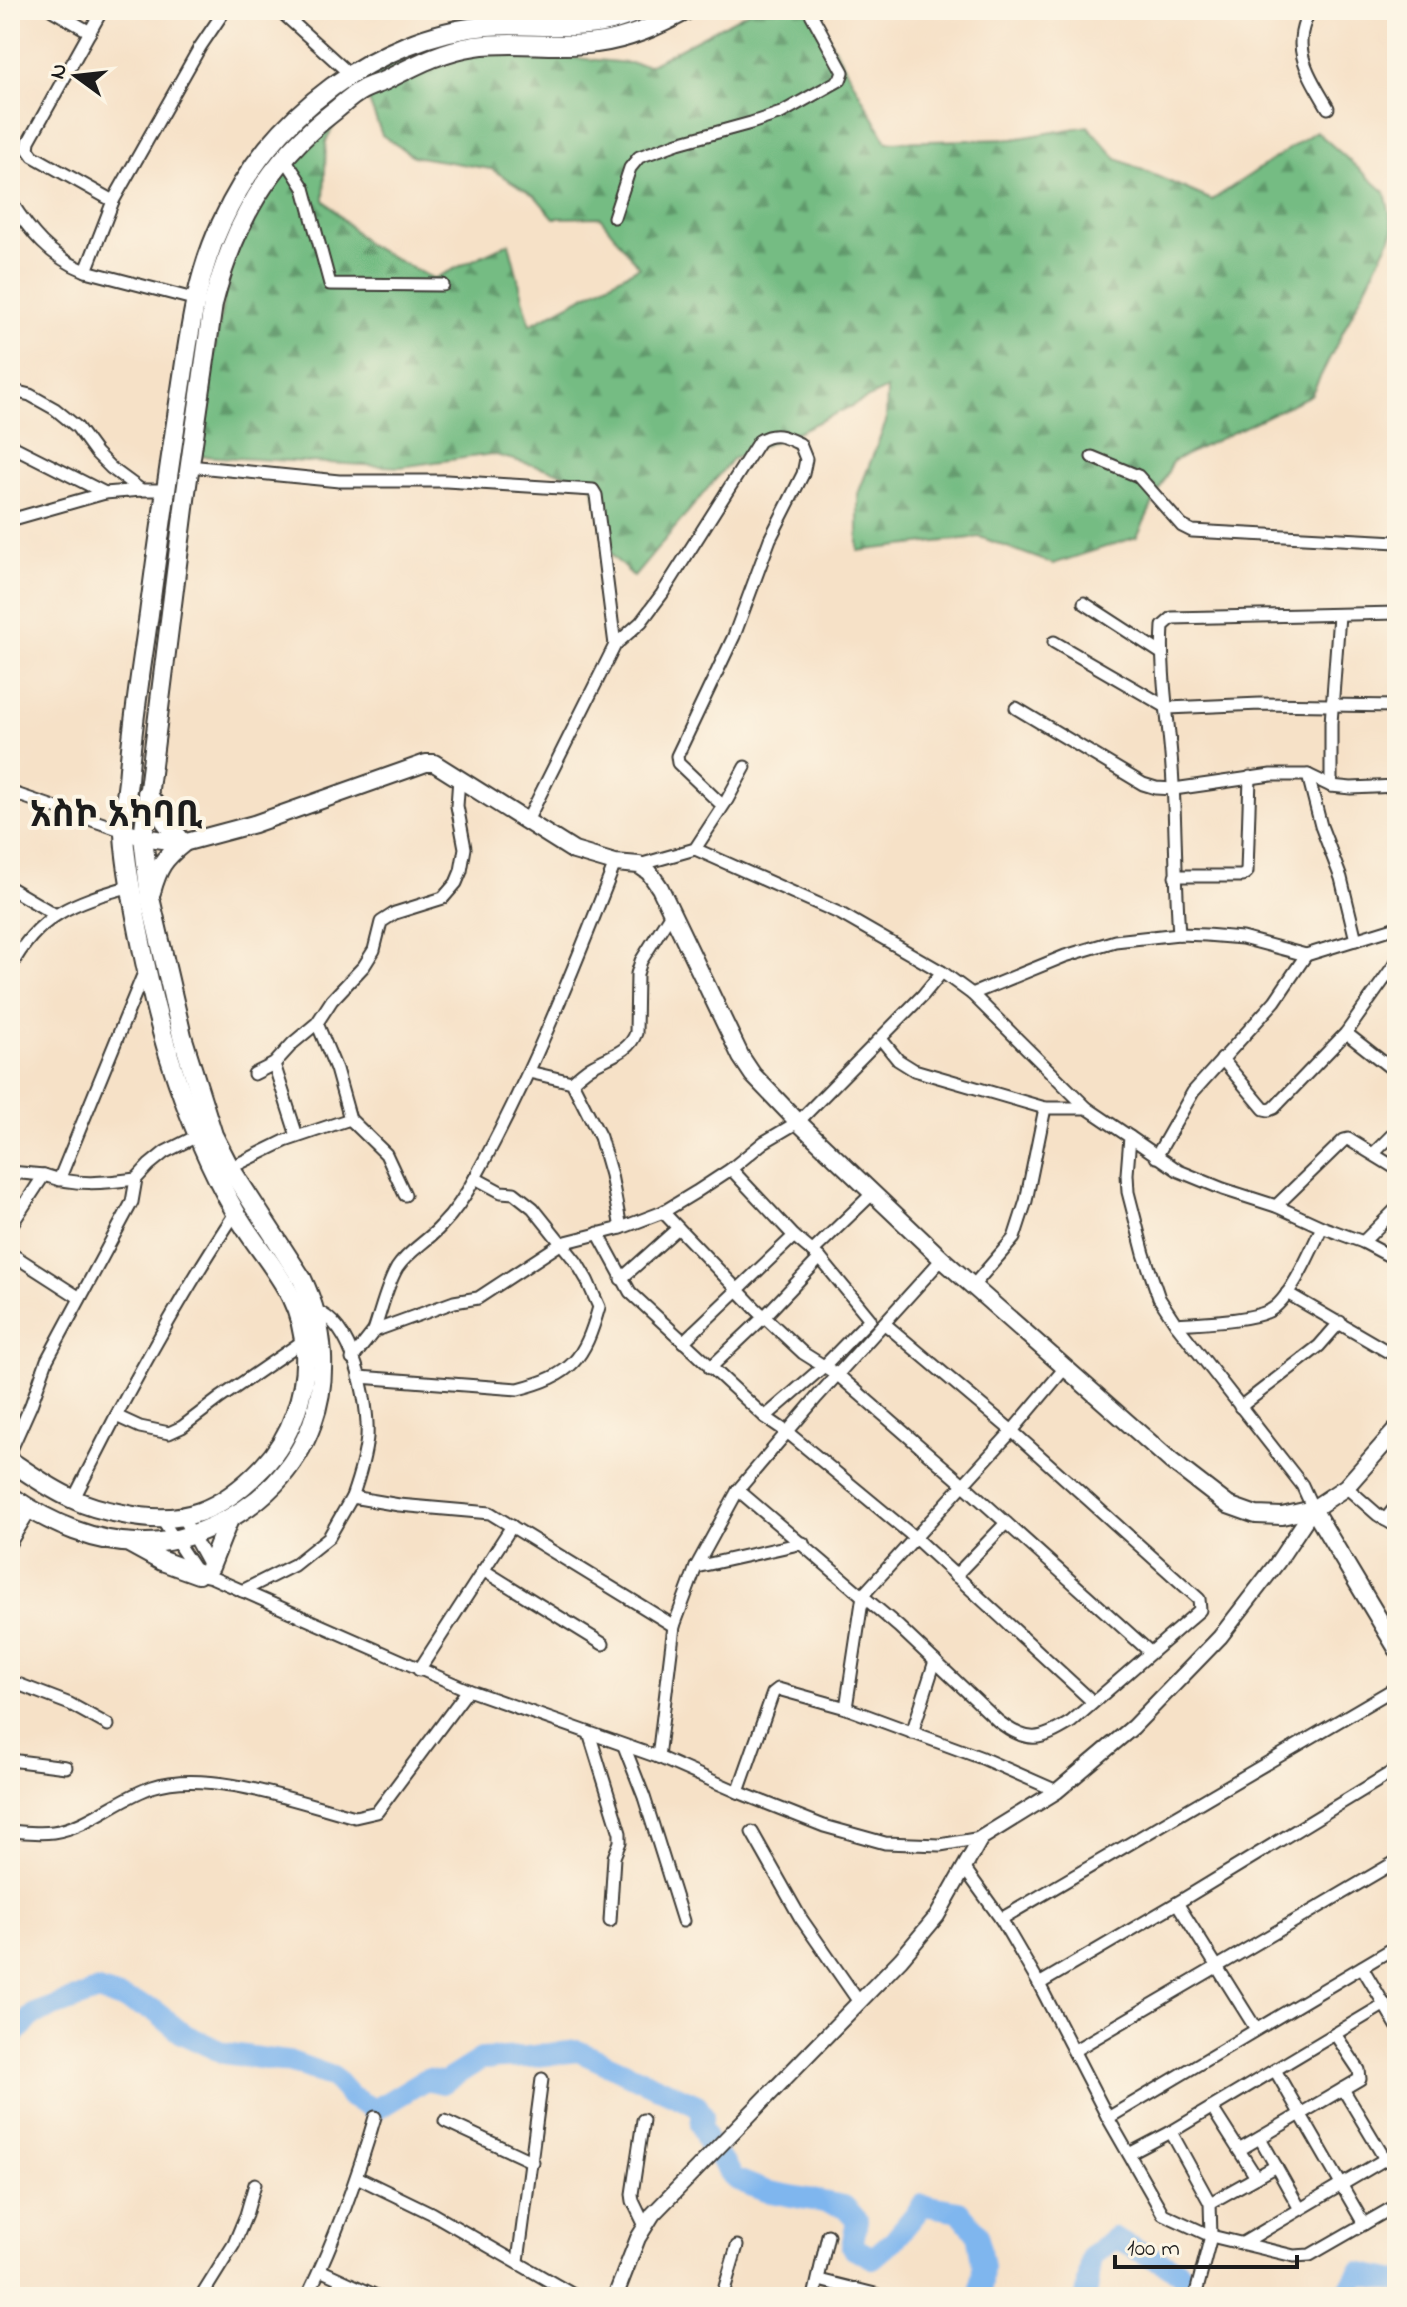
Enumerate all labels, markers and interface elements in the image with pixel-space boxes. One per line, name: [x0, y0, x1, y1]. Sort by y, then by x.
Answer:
north arrow: [36, 36, 116, 116]
text: N: [42, 60, 77, 83]
district label: አስኮ አካባቢ: [30, 791, 202, 844]
scale bar: [1115, 2219, 1297, 2269]
text: 100 m: [1127, 2232, 1180, 2267]

